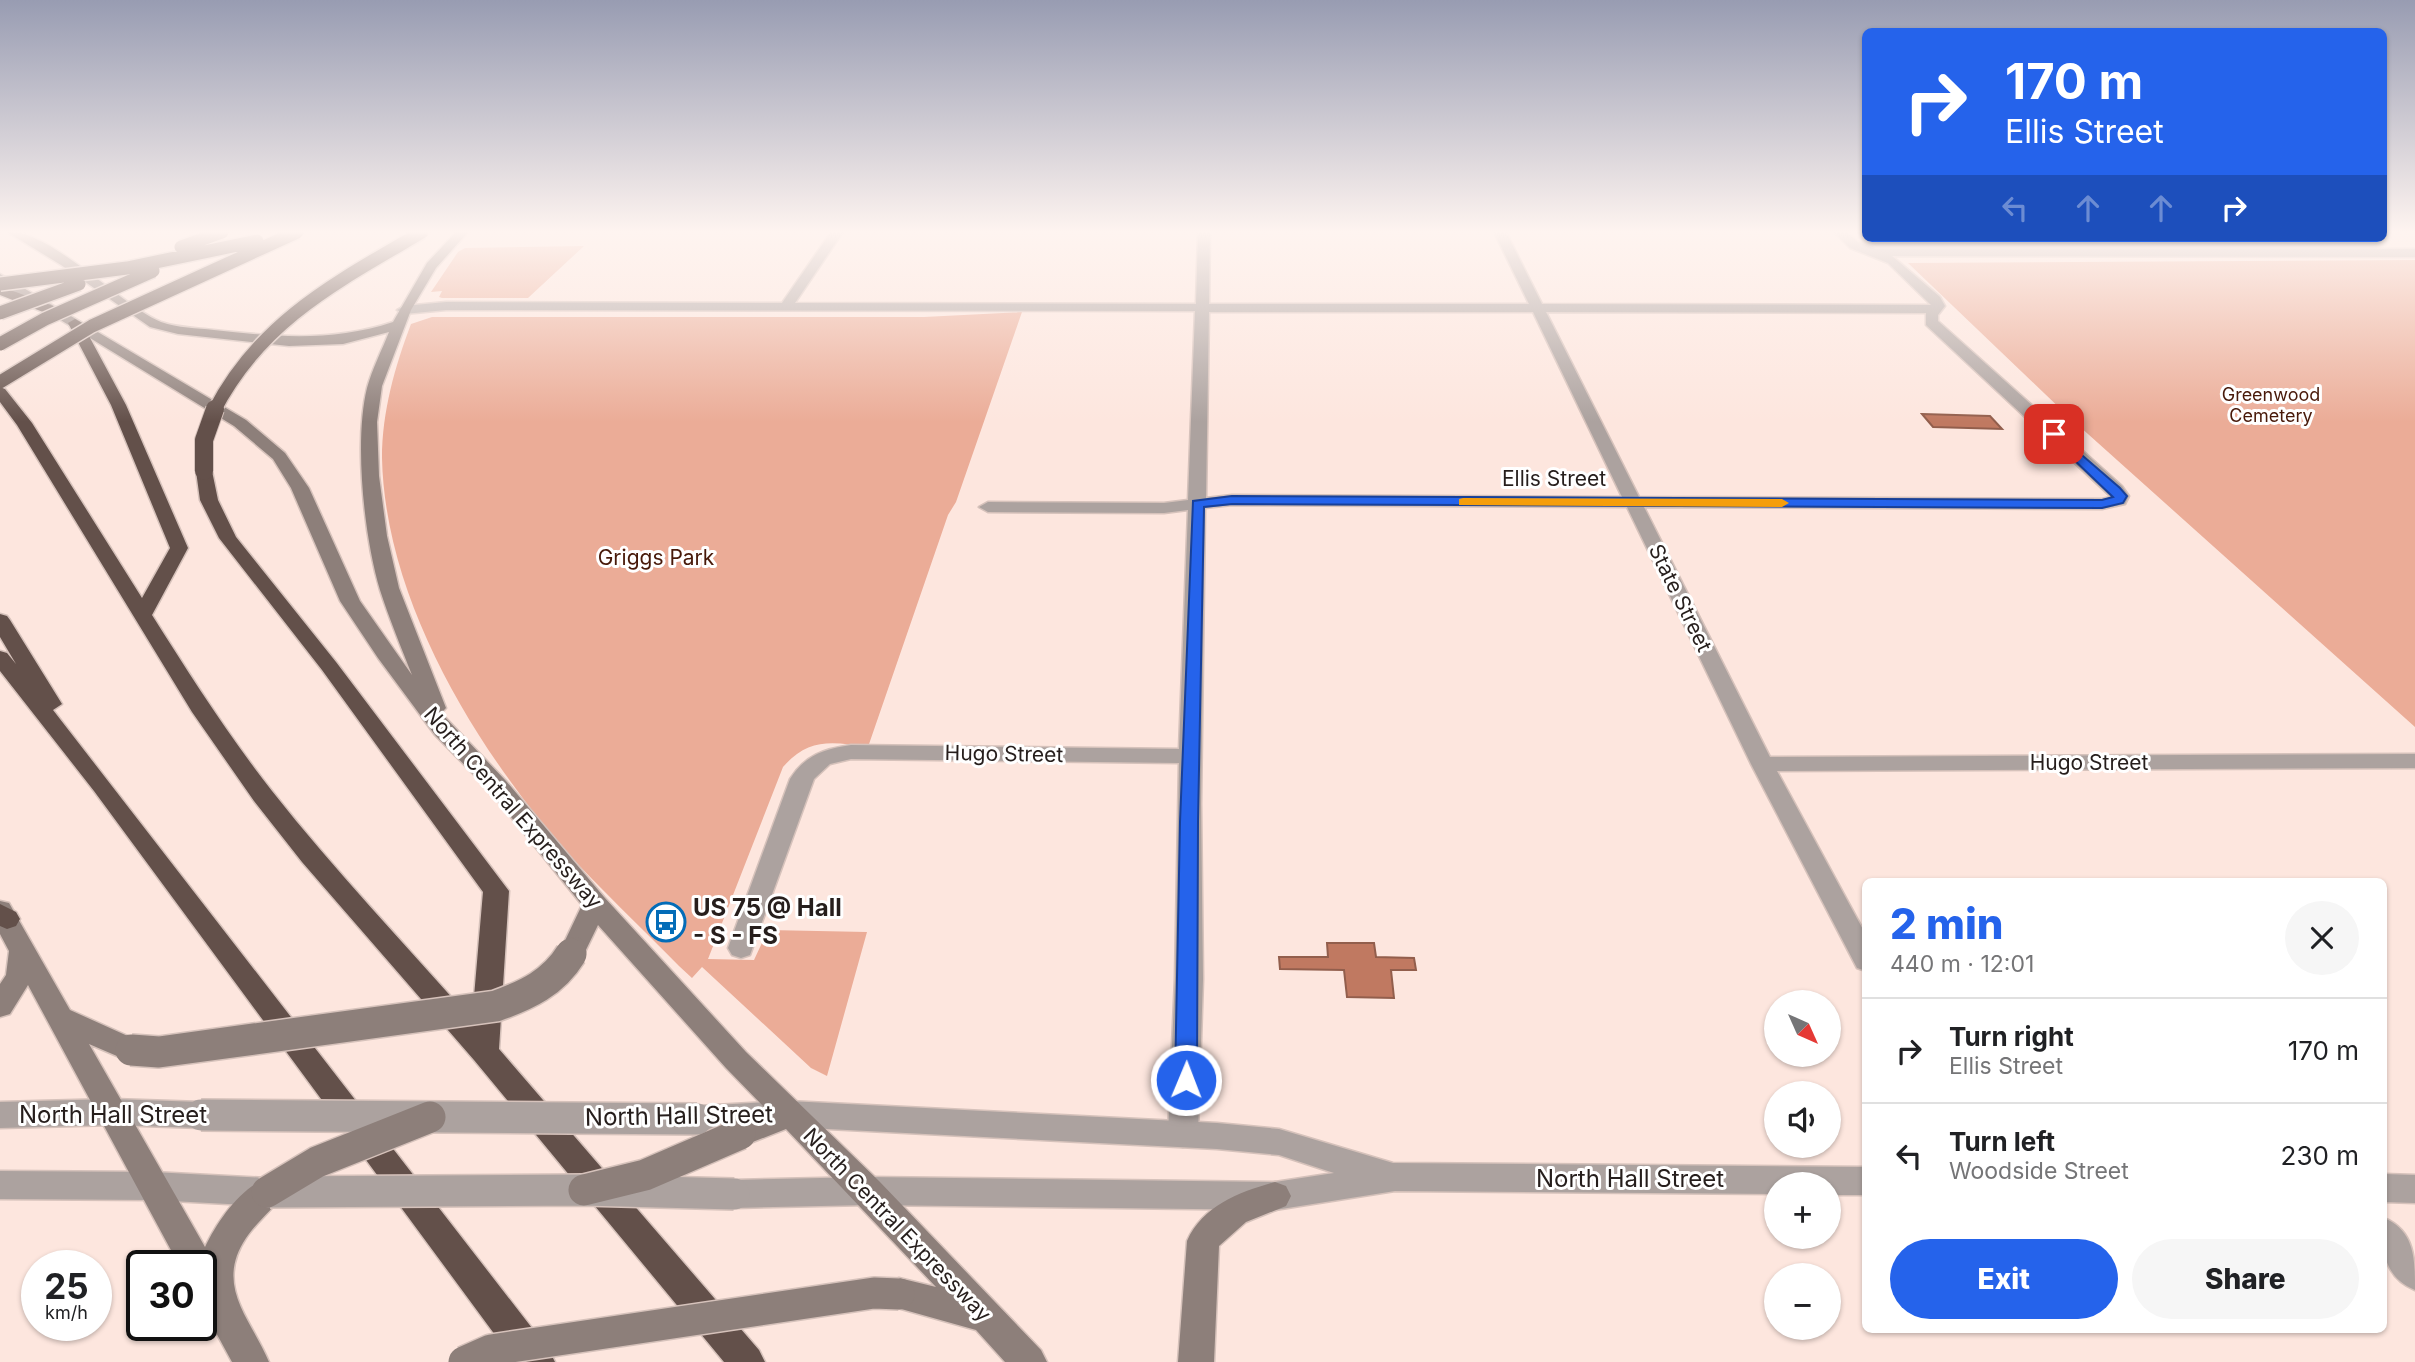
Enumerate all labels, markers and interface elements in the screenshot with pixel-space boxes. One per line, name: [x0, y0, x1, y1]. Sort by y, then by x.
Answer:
text: 170 m: [2005, 52, 2143, 111]
icon: right: [1890, 56, 1981, 147]
text: Ellis Street: [2005, 112, 2164, 151]
icon: left: [1996, 189, 2034, 227]
icon: ahead: [2069, 189, 2107, 227]
icon: ahead: [2142, 189, 2180, 227]
icon: right: [2215, 189, 2253, 227]
park label: Greenwood Cemetery: [2222, 384, 2320, 426]
pin: [2024, 404, 2084, 464]
icon: arrive: [2035, 415, 2073, 453]
street label: Ellis Street: [1502, 466, 1606, 491]
street label: State Street: [1644, 540, 1717, 656]
park label: Griggs Park: [598, 545, 715, 570]
street label: North Central Expressway: [419, 702, 608, 914]
street label: Hugo Street: [944, 740, 1064, 767]
street label: Hugo Street: [2030, 750, 2148, 775]
place label: US 75 @ Hall - S - FS: [693, 893, 842, 950]
text: 2 min: [1890, 898, 2004, 949]
bus stop icon: US 75 @ Hall - S - FS: [645, 901, 687, 943]
button: close: [2285, 901, 2359, 975]
text: 440 m · 12:01: [1890, 950, 2034, 978]
north arrow: [1764, 990, 1841, 1068]
map controls: [1764, 990, 1841, 1340]
text: Turn right: [1949, 1021, 2074, 1052]
icon: right: [1890, 1032, 1928, 1070]
text: 170 m: [2288, 1035, 2359, 1066]
position arrow: [1149, 1043, 1223, 1117]
text: Ellis Street: [1949, 1052, 2063, 1080]
button: sound: [1764, 1081, 1841, 1158]
street label: North Hall Street: [585, 1099, 773, 1132]
street label: North Hall Street: [19, 1100, 207, 1129]
street label: North Central Expressway: [798, 1123, 996, 1327]
text: Turn left: [1949, 1126, 2055, 1157]
icon: left: [1890, 1137, 1928, 1175]
text: 230 m: [2281, 1140, 2359, 1171]
text: Woodside Street: [1949, 1157, 2129, 1185]
street label: North Hall Street: [1536, 1164, 1724, 1193]
button: +: [1764, 1172, 1841, 1249]
button: Exit: [1890, 1239, 2118, 1319]
button: Share: [2132, 1239, 2359, 1319]
speed limit sign: 30: [126, 1250, 217, 1341]
button: −: [1764, 1263, 1841, 1340]
text: 25: [44, 1265, 89, 1307]
text: km/h: [45, 1302, 88, 1323]

